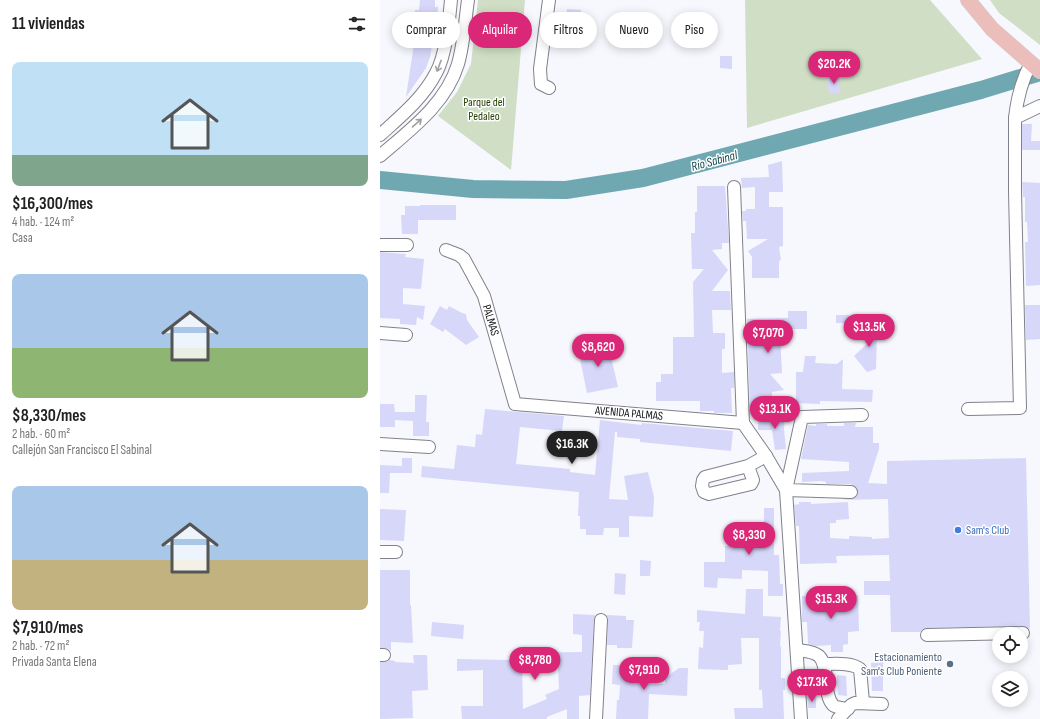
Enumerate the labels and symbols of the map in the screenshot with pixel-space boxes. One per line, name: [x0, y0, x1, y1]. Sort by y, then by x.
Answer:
pin: $20.2K: [801, 51, 867, 85]
one-way arrow: [434, 59, 442, 71]
park label: Parque del Pedaleo: [463, 95, 505, 124]
one-way arrow: [412, 119, 422, 128]
water label: Río Sabinal: [689, 147, 740, 175]
street label: PALMAS: [479, 303, 502, 338]
pin: $13.5K: [836, 314, 902, 348]
pin: $7,070: [735, 320, 801, 354]
pin: $8,620: [565, 334, 631, 368]
pin: $13.1K: [742, 396, 808, 430]
street label: AVENIDA PALMAS: [593, 403, 664, 424]
pin: $16.3K: [539, 431, 605, 465]
pin: $8,330: [716, 522, 782, 556]
place label: Sam's Club: [966, 523, 1009, 538]
marker: Sam's Club: [953, 525, 963, 535]
pin: $15.3K: [798, 586, 864, 620]
pin: $8,780: [502, 647, 568, 681]
place label: Estacionamiento Sam's Club Poniente: [861, 650, 942, 679]
pin: $7,910: [611, 657, 677, 691]
marker: Estacionamiento Sam's Club Poniente: [945, 659, 955, 669]
pin: $17.3K: [779, 669, 845, 703]

